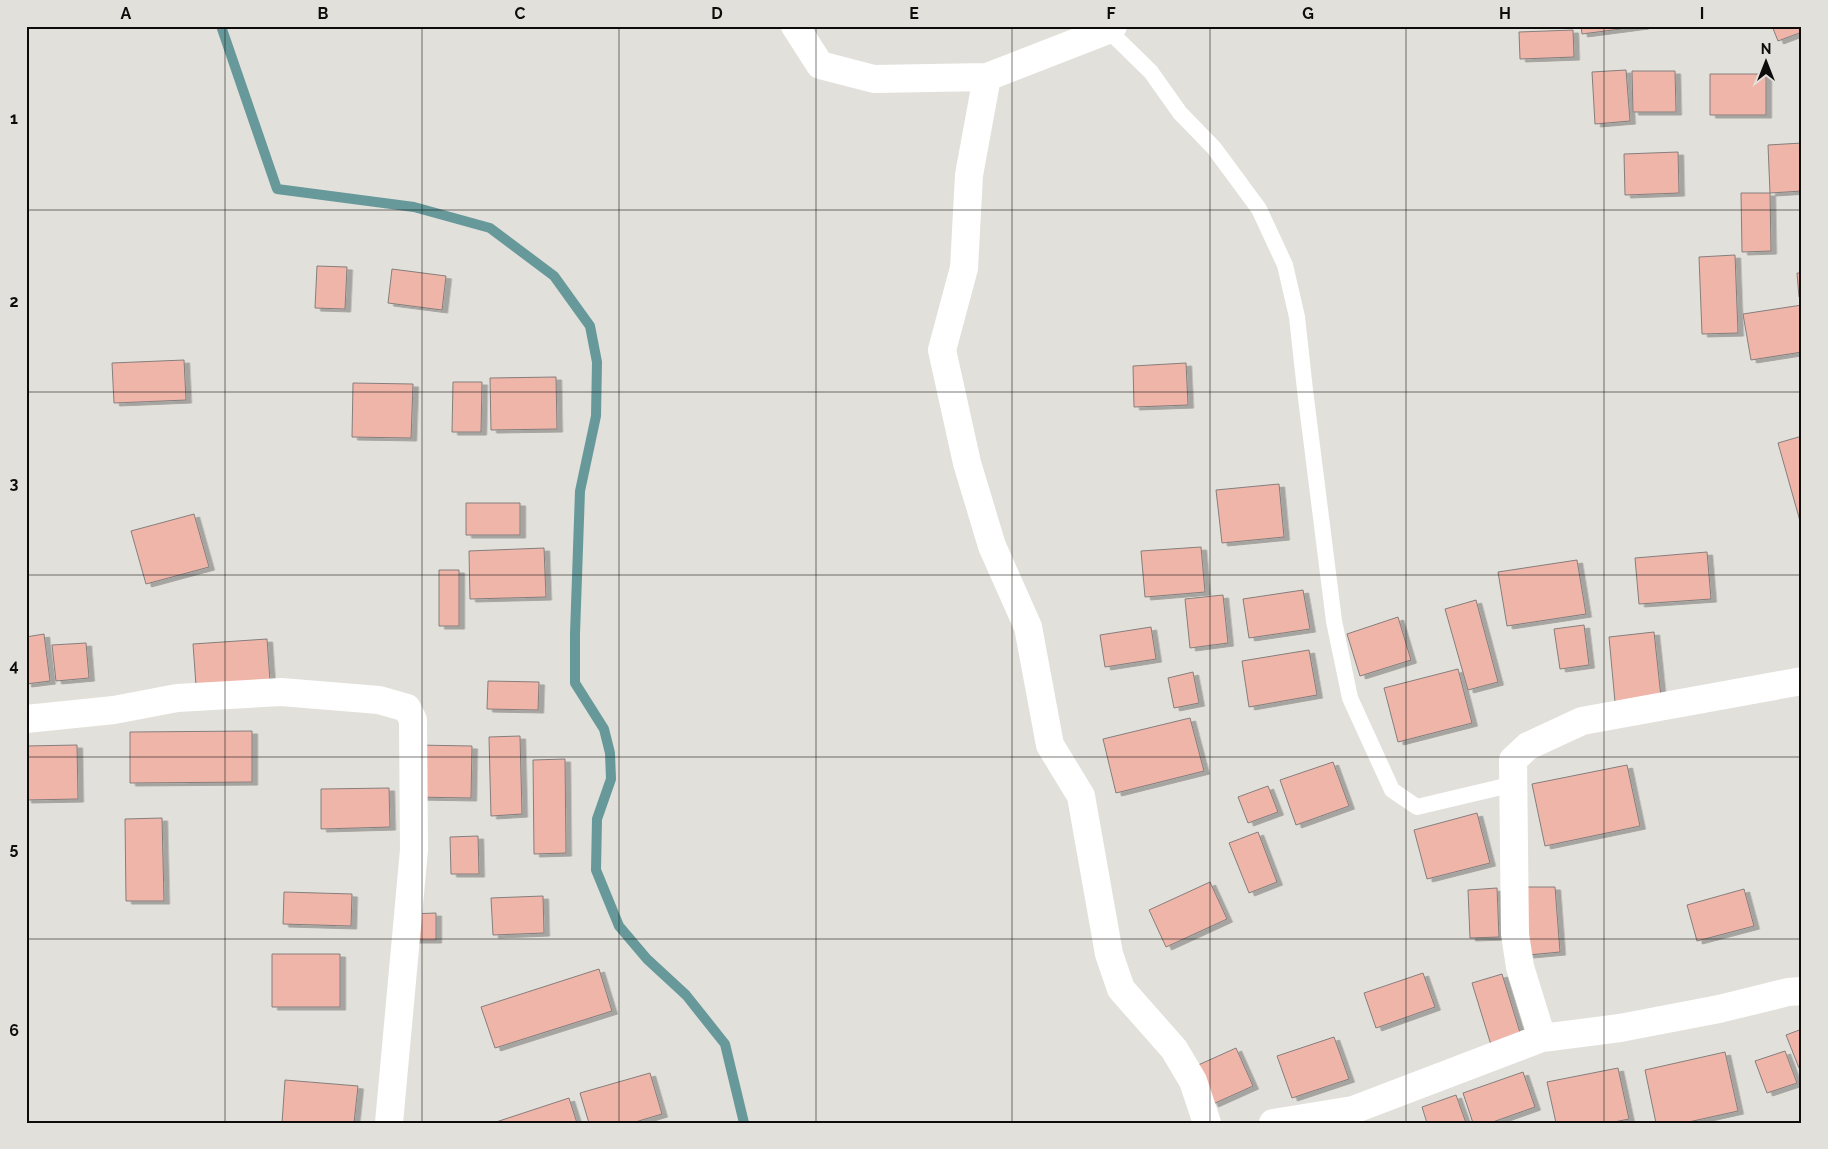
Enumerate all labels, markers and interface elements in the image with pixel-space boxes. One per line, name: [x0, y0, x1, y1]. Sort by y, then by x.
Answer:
text: A: [121, 4, 132, 23]
text: B: [318, 4, 329, 23]
text: C: [515, 4, 526, 23]
text: D: [711, 4, 723, 23]
text: E: [909, 4, 919, 23]
text: F: [1106, 4, 1116, 23]
text: G: [1302, 4, 1314, 23]
text: H: [1499, 4, 1511, 23]
text: I: [1700, 4, 1704, 23]
north arrow: [1740, 38, 1790, 88]
text: N: [1761, 41, 1771, 57]
text: 1: [10, 109, 18, 128]
text: 2: [9, 292, 19, 311]
text: 3: [10, 474, 19, 493]
text: 4: [9, 656, 19, 675]
text: 5: [10, 839, 19, 858]
text: 6: [9, 1021, 19, 1040]

